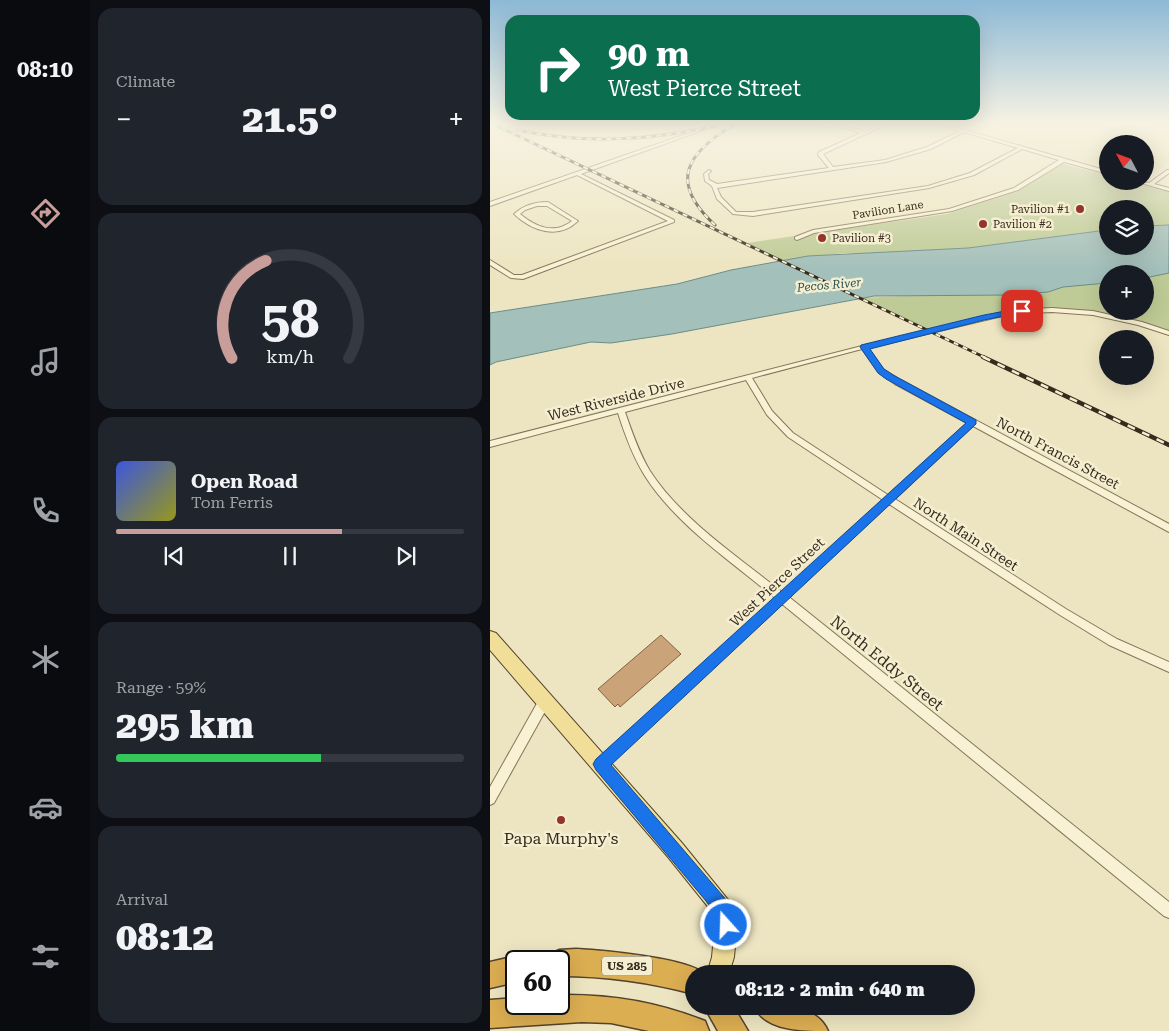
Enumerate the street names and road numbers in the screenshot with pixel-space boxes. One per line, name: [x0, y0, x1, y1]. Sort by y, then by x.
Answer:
street label: Pavilion Lane: [851, 198, 925, 222]
street label: West Riverside Drive: [546, 374, 686, 424]
street label: North Francis Street: [994, 414, 1122, 492]
street label: North Main Street: [911, 494, 1021, 574]
street label: West Pierce Street: [727, 534, 827, 630]
street label: North Eddy Street: [827, 612, 947, 714]
road number: US 285: [602, 956, 652, 976]

